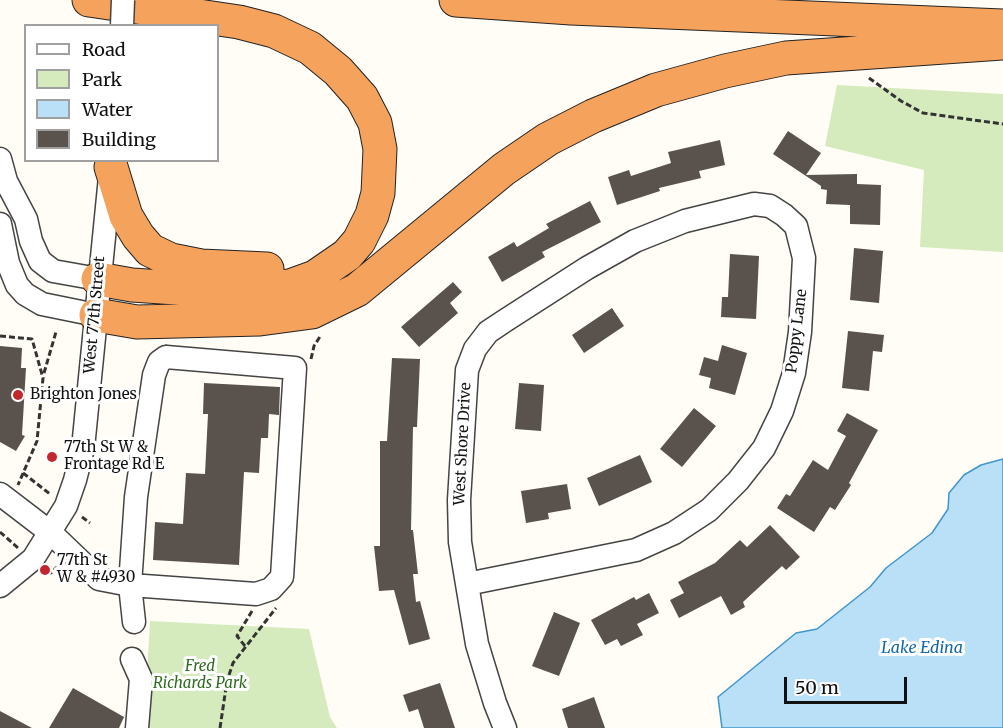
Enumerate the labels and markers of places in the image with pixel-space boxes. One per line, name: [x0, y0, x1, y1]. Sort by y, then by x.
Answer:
place label: Brighton Jones: [30, 386, 137, 404]
marker: Brighton Jones: [11, 388, 25, 402]
place label: 77th St W & Frontage Rd E: [64, 439, 164, 474]
marker: 77th St W & Frontage Rd E: [45, 450, 59, 464]
place label: 77th St W & #4930: [57, 552, 135, 587]
marker: 77th St W & #4930: [38, 563, 52, 577]

